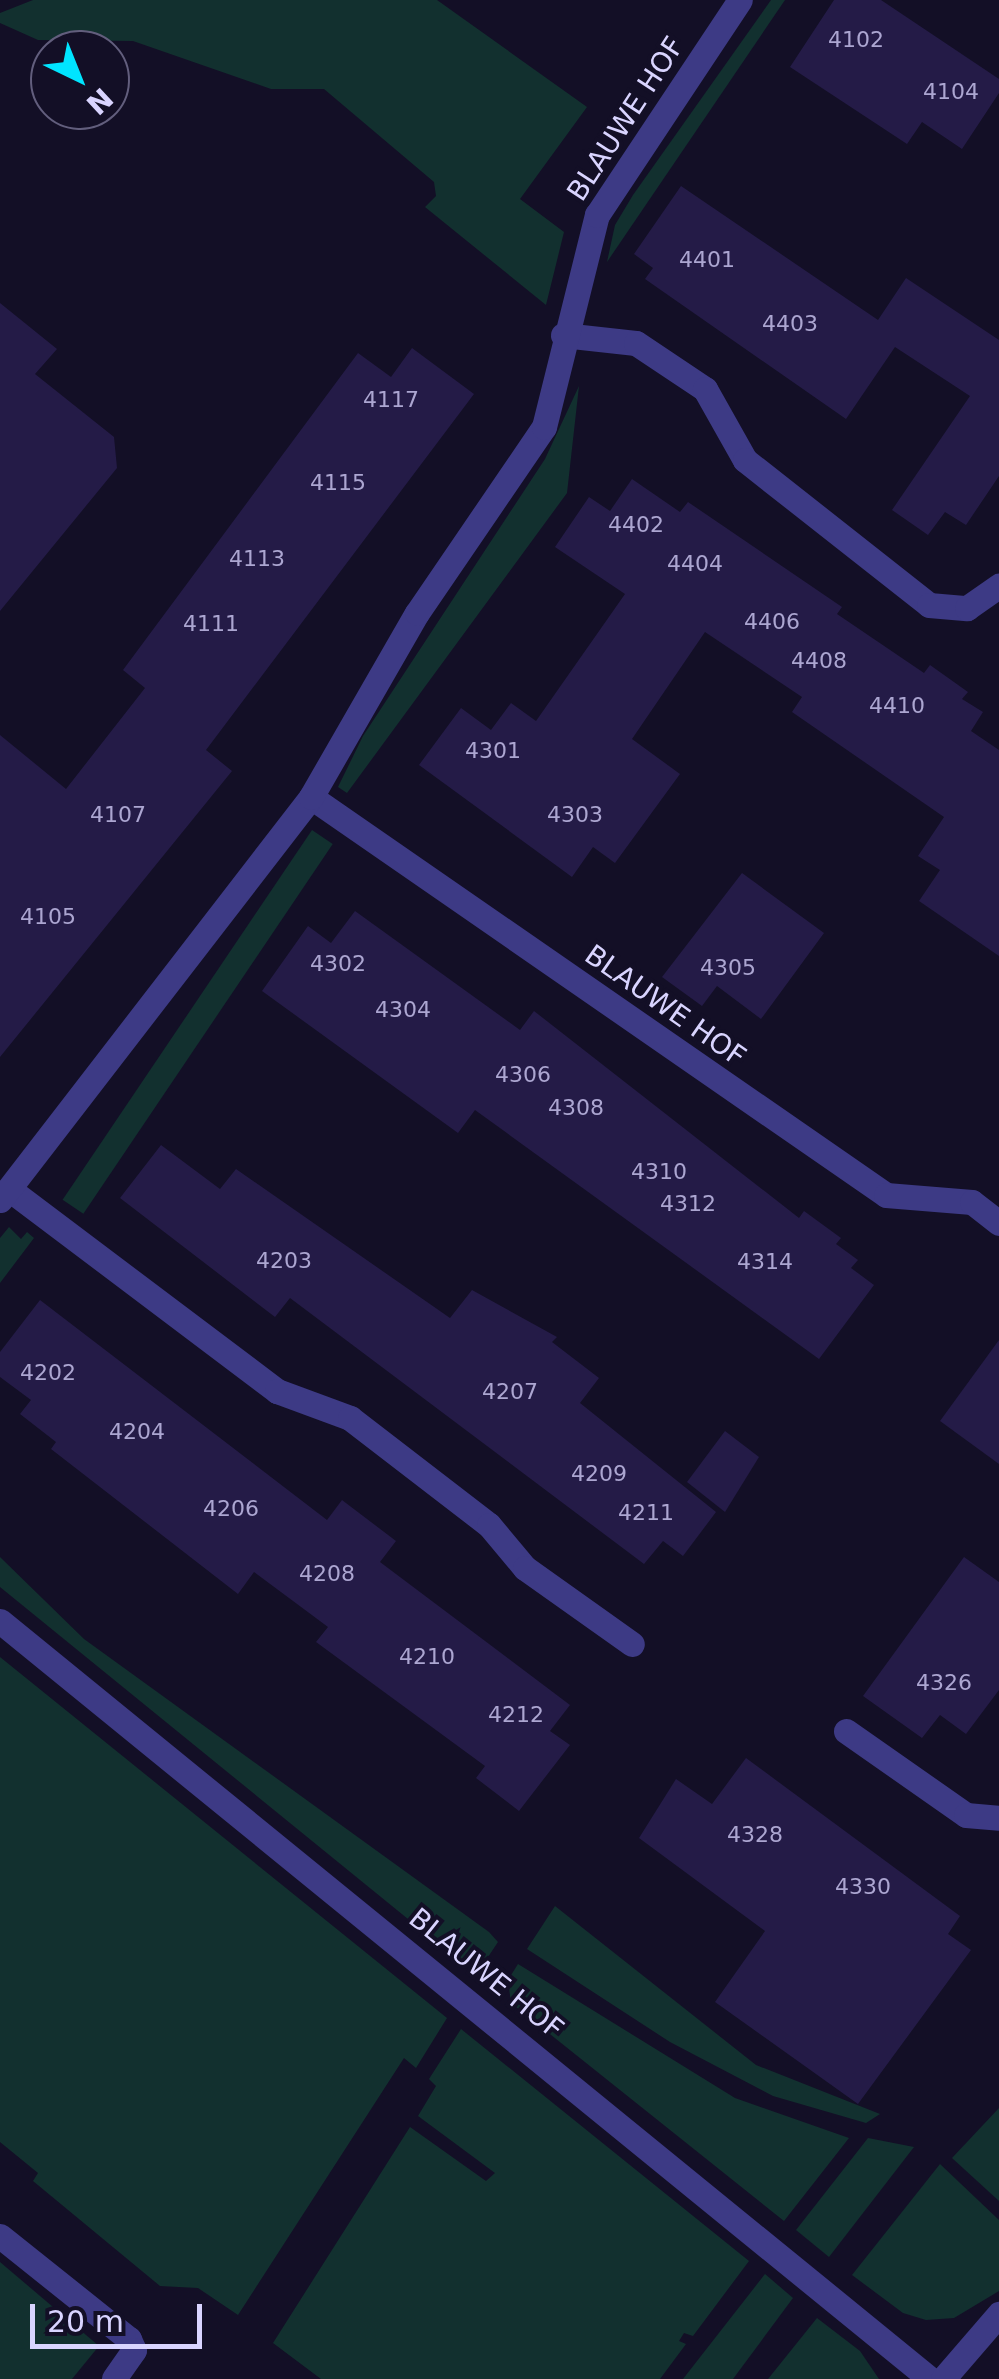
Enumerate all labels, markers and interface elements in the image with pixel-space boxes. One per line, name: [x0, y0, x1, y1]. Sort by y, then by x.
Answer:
house number: 4102: [828, 27, 884, 53]
north arrow: [30, 30, 130, 130]
street label: BLAUWE HOF: [561, 31, 691, 207]
house number: 4104: [923, 79, 979, 105]
text: N: [80, 81, 119, 121]
house number: 4401: [679, 247, 735, 273]
house number: 4403: [762, 311, 818, 337]
house number: 4117: [363, 387, 419, 413]
house number: 4115: [310, 470, 366, 496]
house number: 4402: [608, 512, 664, 538]
house number: 4113: [229, 546, 285, 572]
house number: 4404: [667, 551, 723, 577]
house number: 4406: [744, 609, 800, 635]
house number: 4111: [183, 611, 239, 637]
house number: 4408: [791, 648, 847, 674]
house number: 4410: [869, 693, 925, 719]
house number: 4301: [465, 738, 521, 764]
house number: 4107: [90, 802, 146, 828]
house number: 4303: [547, 802, 603, 828]
house number: 4105: [20, 904, 76, 930]
street label: BLAUWE HOF: [578, 938, 752, 1074]
house number: 4302: [310, 951, 366, 977]
house number: 4305: [700, 955, 756, 981]
house number: 4304: [375, 997, 431, 1023]
house number: 4306: [495, 1062, 551, 1088]
house number: 4308: [548, 1095, 604, 1121]
house number: 4310: [631, 1159, 687, 1185]
house number: 4312: [660, 1191, 716, 1217]
house number: 4203: [256, 1248, 312, 1274]
house number: 4314: [737, 1249, 793, 1275]
house number: 4202: [20, 1360, 76, 1386]
house number: 4207: [482, 1379, 538, 1405]
house number: 4204: [109, 1419, 165, 1445]
house number: 4209: [571, 1461, 627, 1487]
house number: 4206: [203, 1496, 259, 1522]
house number: 4211: [618, 1500, 674, 1526]
house number: 4208: [299, 1561, 355, 1587]
house number: 4210: [399, 1644, 455, 1670]
house number: 4326: [916, 1670, 972, 1696]
house number: 4212: [488, 1702, 544, 1728]
house number: 4328: [727, 1822, 783, 1848]
house number: 4330: [835, 1874, 891, 1900]
street label: BLAUWE HOF: [402, 1902, 570, 2046]
scale bar: [35, 2284, 208, 2346]
text: 20 m: [47, 2304, 124, 2339]

